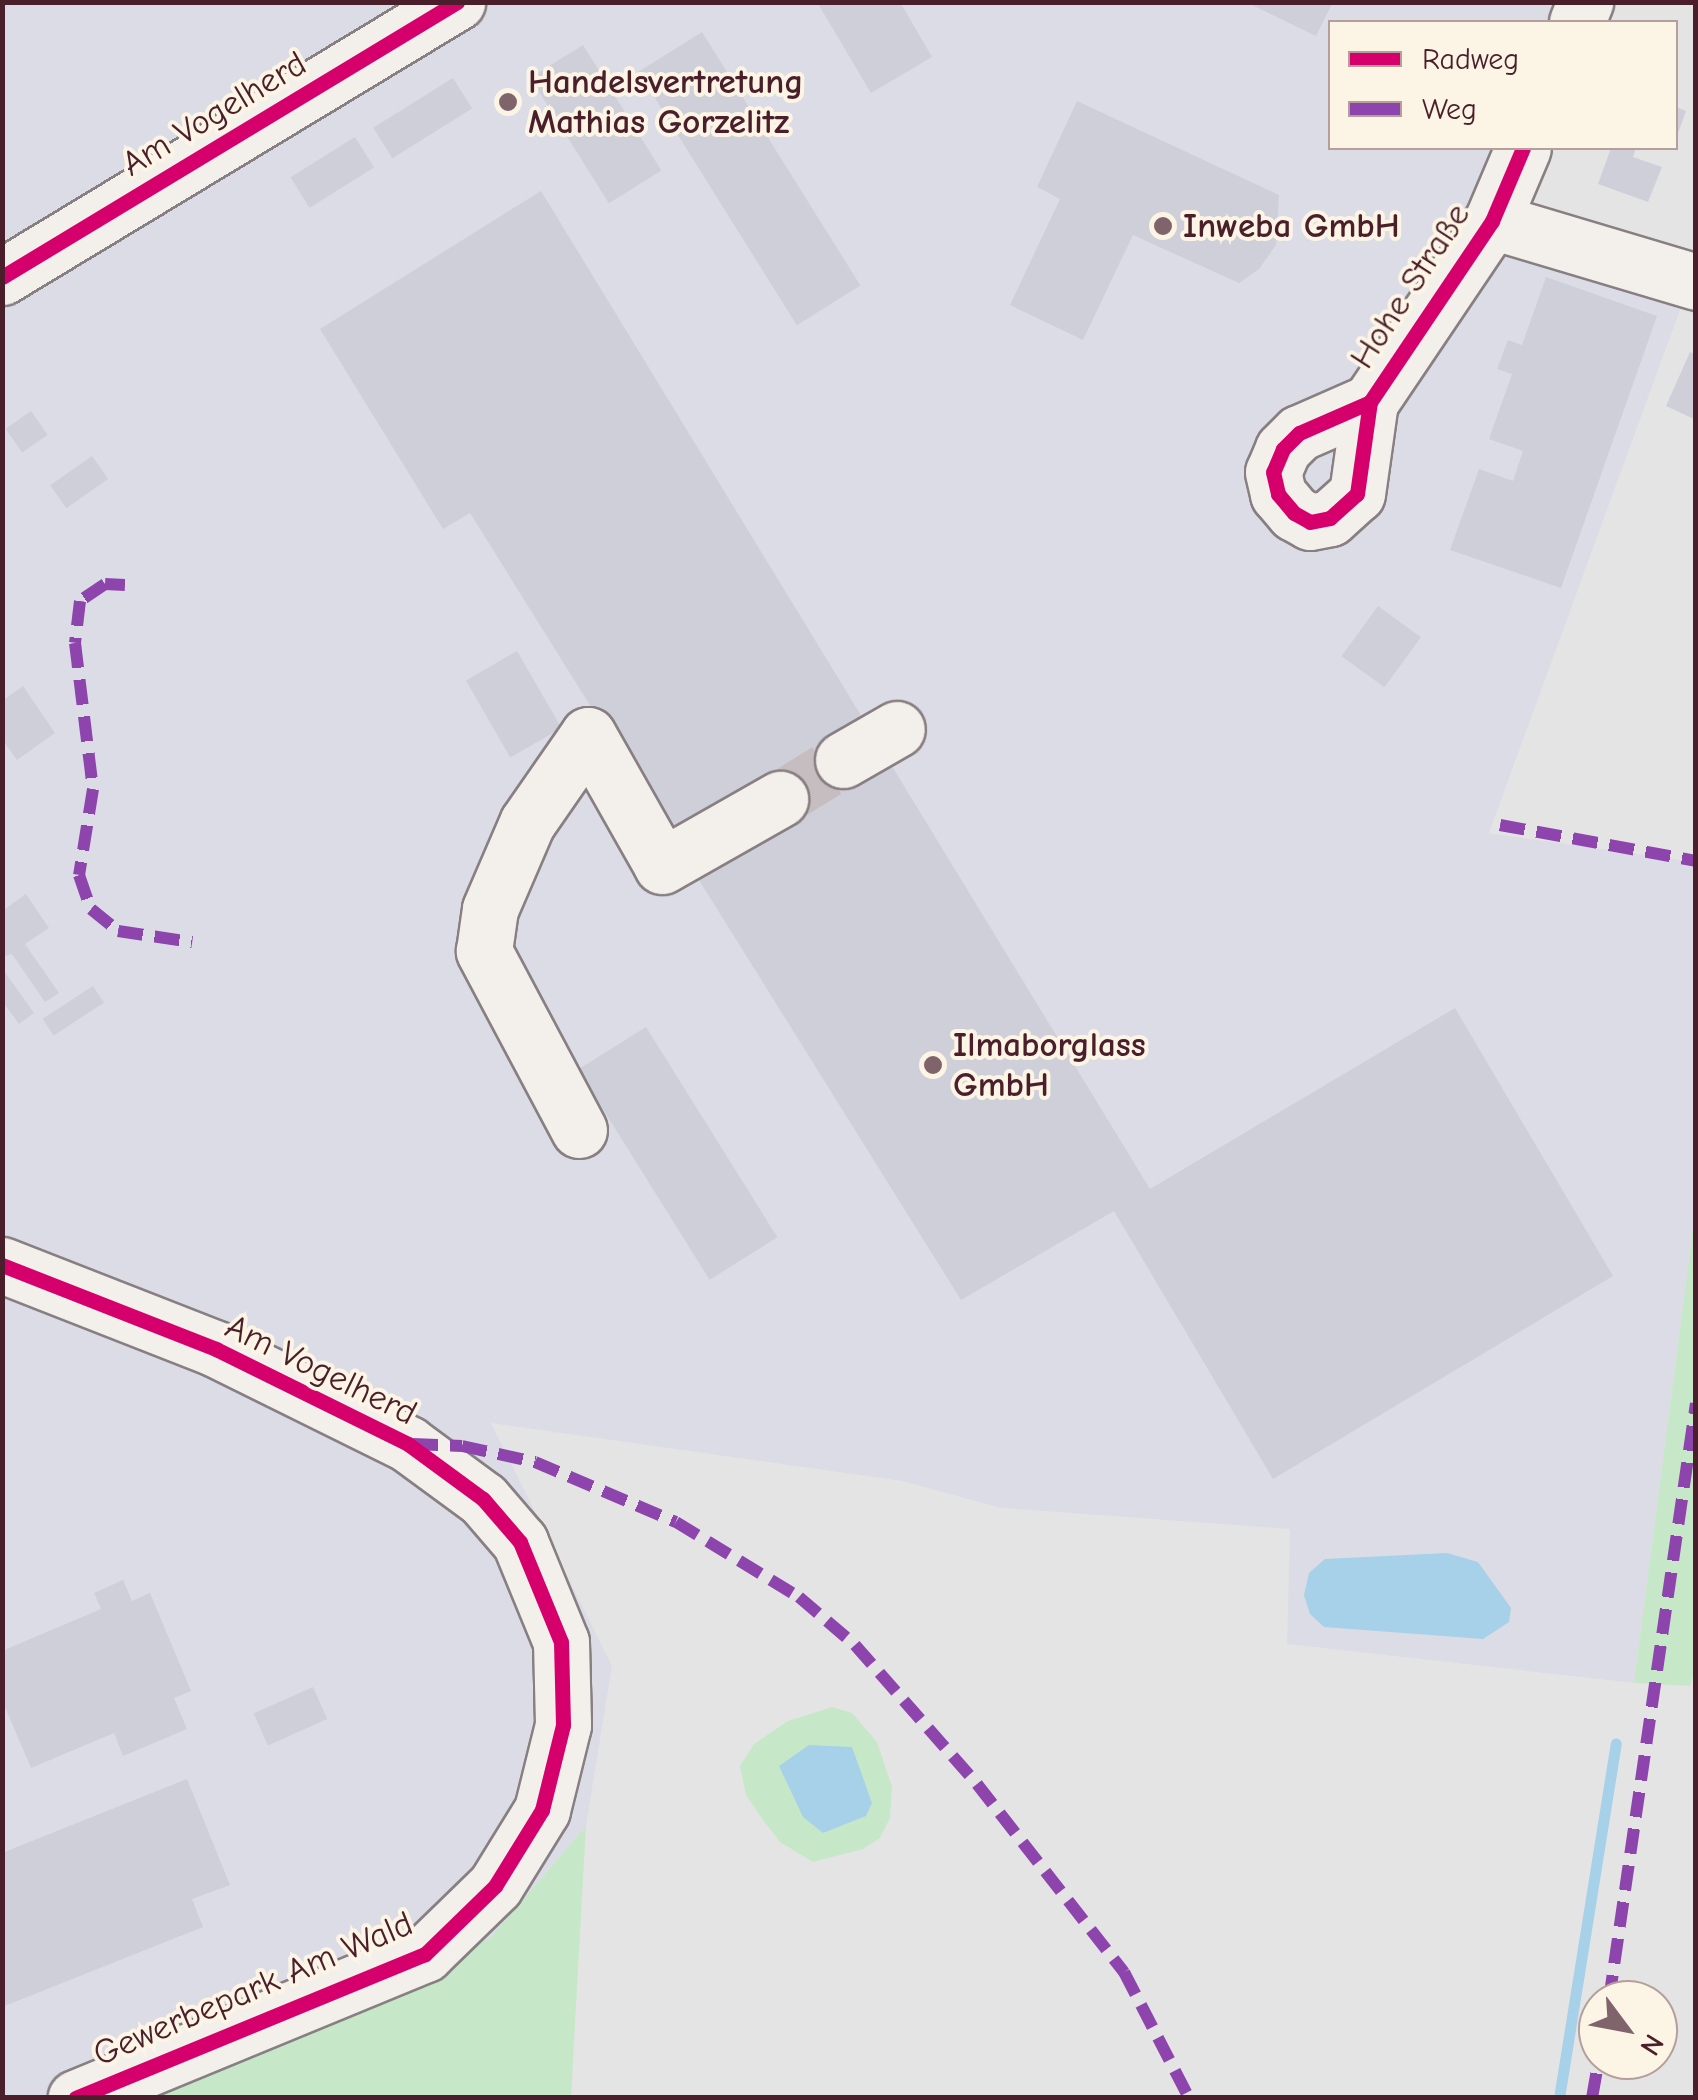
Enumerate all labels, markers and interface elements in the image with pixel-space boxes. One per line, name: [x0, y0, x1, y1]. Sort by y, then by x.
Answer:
legend: [1328, 20, 1678, 150]
text: Radweg: [1422, 42, 1519, 77]
street label: Am Vogelherd: [114, 43, 314, 185]
place label: Handelsvertretung Mathias Gorzelitz: [528, 61, 803, 143]
marker: Handelsvertretung Mathias Gorzelitz: [497, 91, 519, 113]
text: Weg: [1422, 92, 1477, 127]
street label: Hohe Straße: [1341, 196, 1479, 376]
place label: Inweba GmbH: [1183, 205, 1400, 247]
marker: Inweba GmbH: [1152, 215, 1174, 237]
place label: Ilmaborglass GmbH: [953, 1024, 1146, 1106]
marker: Ilmaborglass GmbH: [922, 1054, 944, 1076]
street label: Am Vogelherd: [219, 1306, 423, 1434]
street label: Gewerbepark Am Wald: [87, 1903, 419, 2075]
north arrow: [1578, 1980, 1678, 2080]
text: N: [1633, 2029, 1670, 2061]

